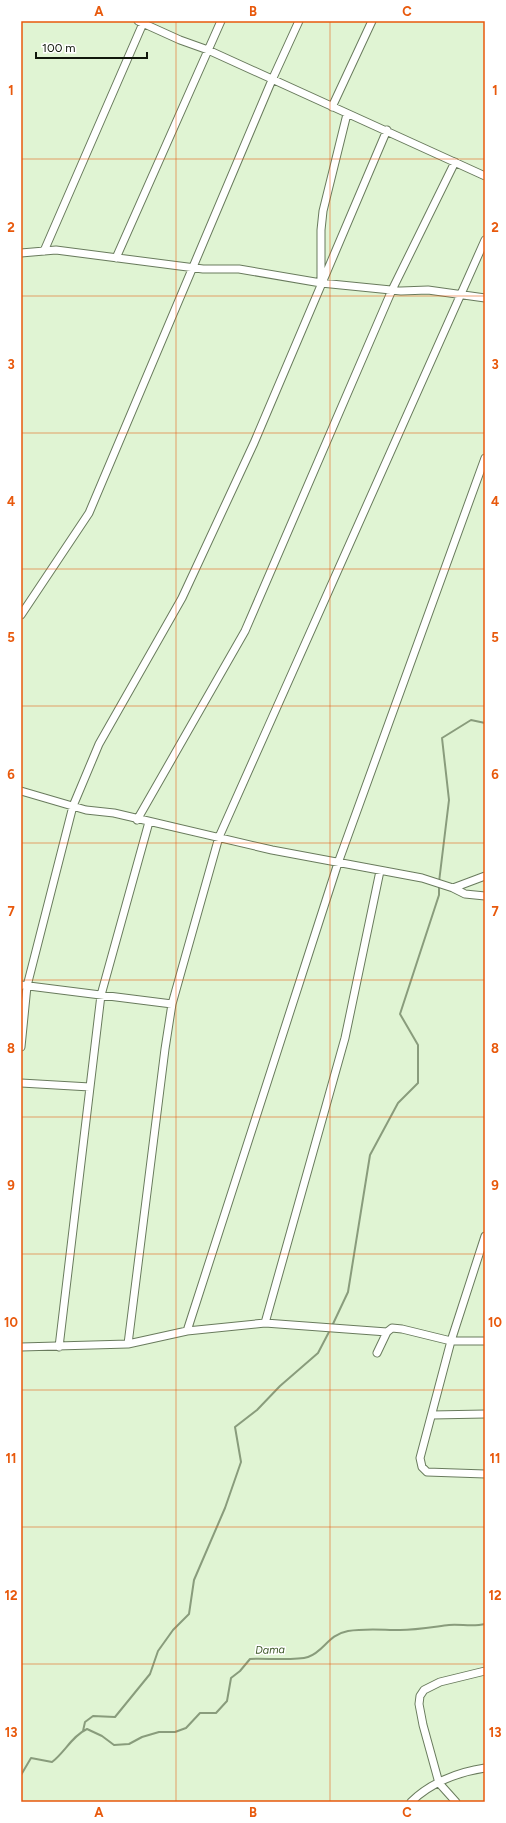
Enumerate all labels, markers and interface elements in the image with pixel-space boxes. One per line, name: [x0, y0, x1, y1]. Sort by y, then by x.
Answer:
text: A: [94, 4, 104, 19]
text: B: [249, 4, 257, 19]
text: C: [402, 4, 412, 19]
scale bar: [36, 34, 147, 60]
text: 100 m: [42, 41, 76, 55]
text: 1: [8, 83, 14, 98]
text: 1: [492, 83, 498, 98]
text: 2: [7, 220, 15, 235]
text: 2: [491, 220, 499, 235]
text: 3: [7, 357, 15, 372]
text: 3: [491, 357, 499, 372]
text: 4: [7, 494, 15, 509]
text: 4: [491, 494, 499, 509]
text: 5: [7, 630, 15, 645]
text: 5: [491, 630, 499, 645]
text: 6: [7, 767, 15, 782]
text: 6: [491, 767, 499, 782]
text: 7: [7, 904, 15, 919]
text: 7: [491, 904, 499, 919]
text: 8: [7, 1041, 15, 1056]
text: 8: [491, 1041, 499, 1056]
text: 9: [7, 1178, 15, 1193]
text: 9: [491, 1178, 499, 1193]
text: 10: [4, 1315, 18, 1330]
text: 10: [488, 1315, 502, 1330]
text: 11: [6, 1451, 16, 1466]
text: 11: [490, 1451, 500, 1466]
text: 12: [4, 1588, 18, 1603]
text: 12: [488, 1588, 502, 1603]
water label: Dama: [255, 1643, 286, 1657]
text: 13: [5, 1725, 17, 1740]
text: 13: [489, 1725, 501, 1740]
text: A: [94, 1805, 104, 1820]
text: B: [249, 1805, 257, 1820]
text: C: [402, 1805, 412, 1820]

